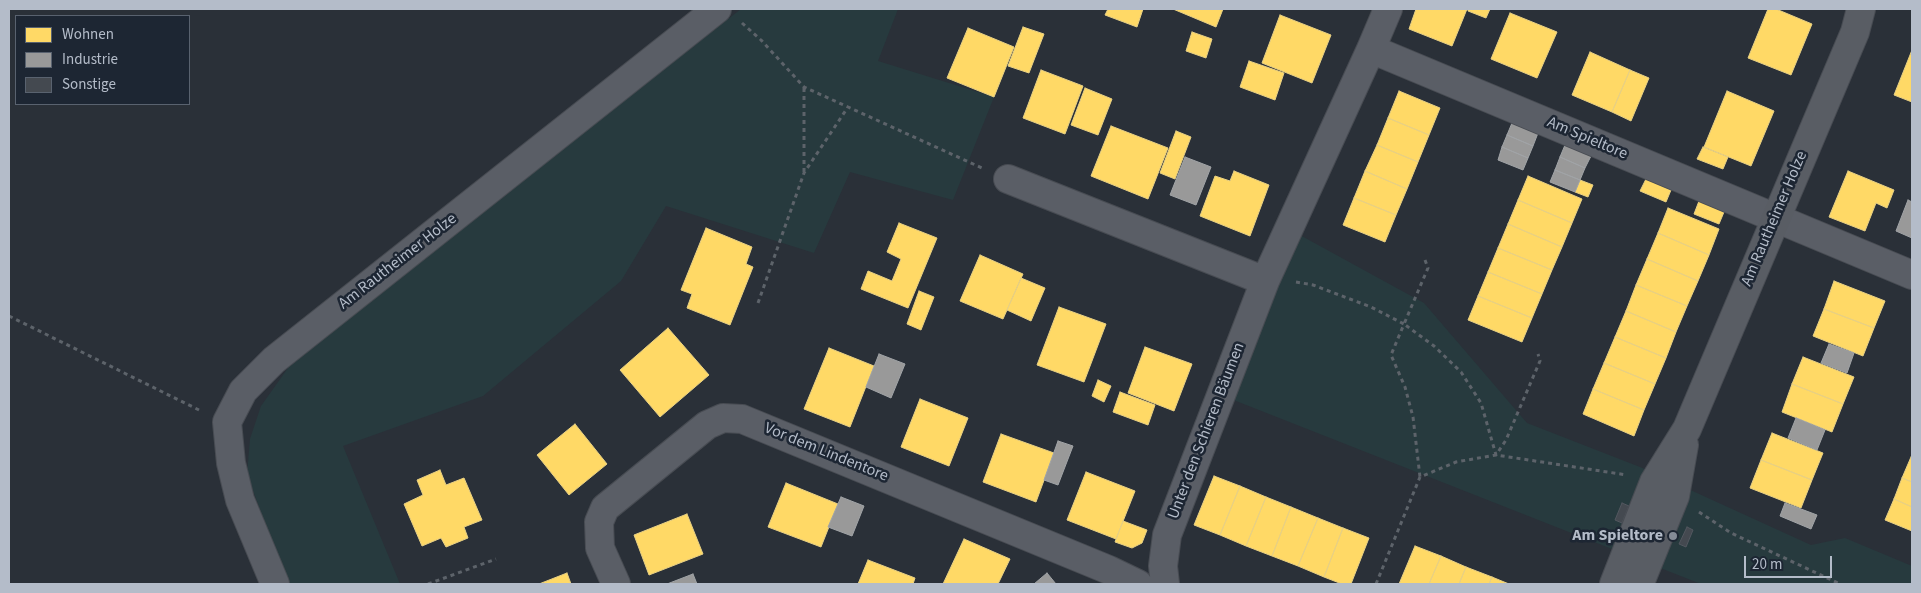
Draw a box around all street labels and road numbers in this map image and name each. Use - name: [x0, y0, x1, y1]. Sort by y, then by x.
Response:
- street label: Am Spieltore: [1544, 113, 1630, 165]
- street label: Am Rautheimer Holze: [1738, 149, 1812, 289]
- street label: Am Rautheimer Holze: [335, 210, 461, 314]
- street label: Unter den Schieren Bäumen: [1164, 340, 1250, 522]
- street label: Vor dem Lindentore: [761, 419, 891, 487]

